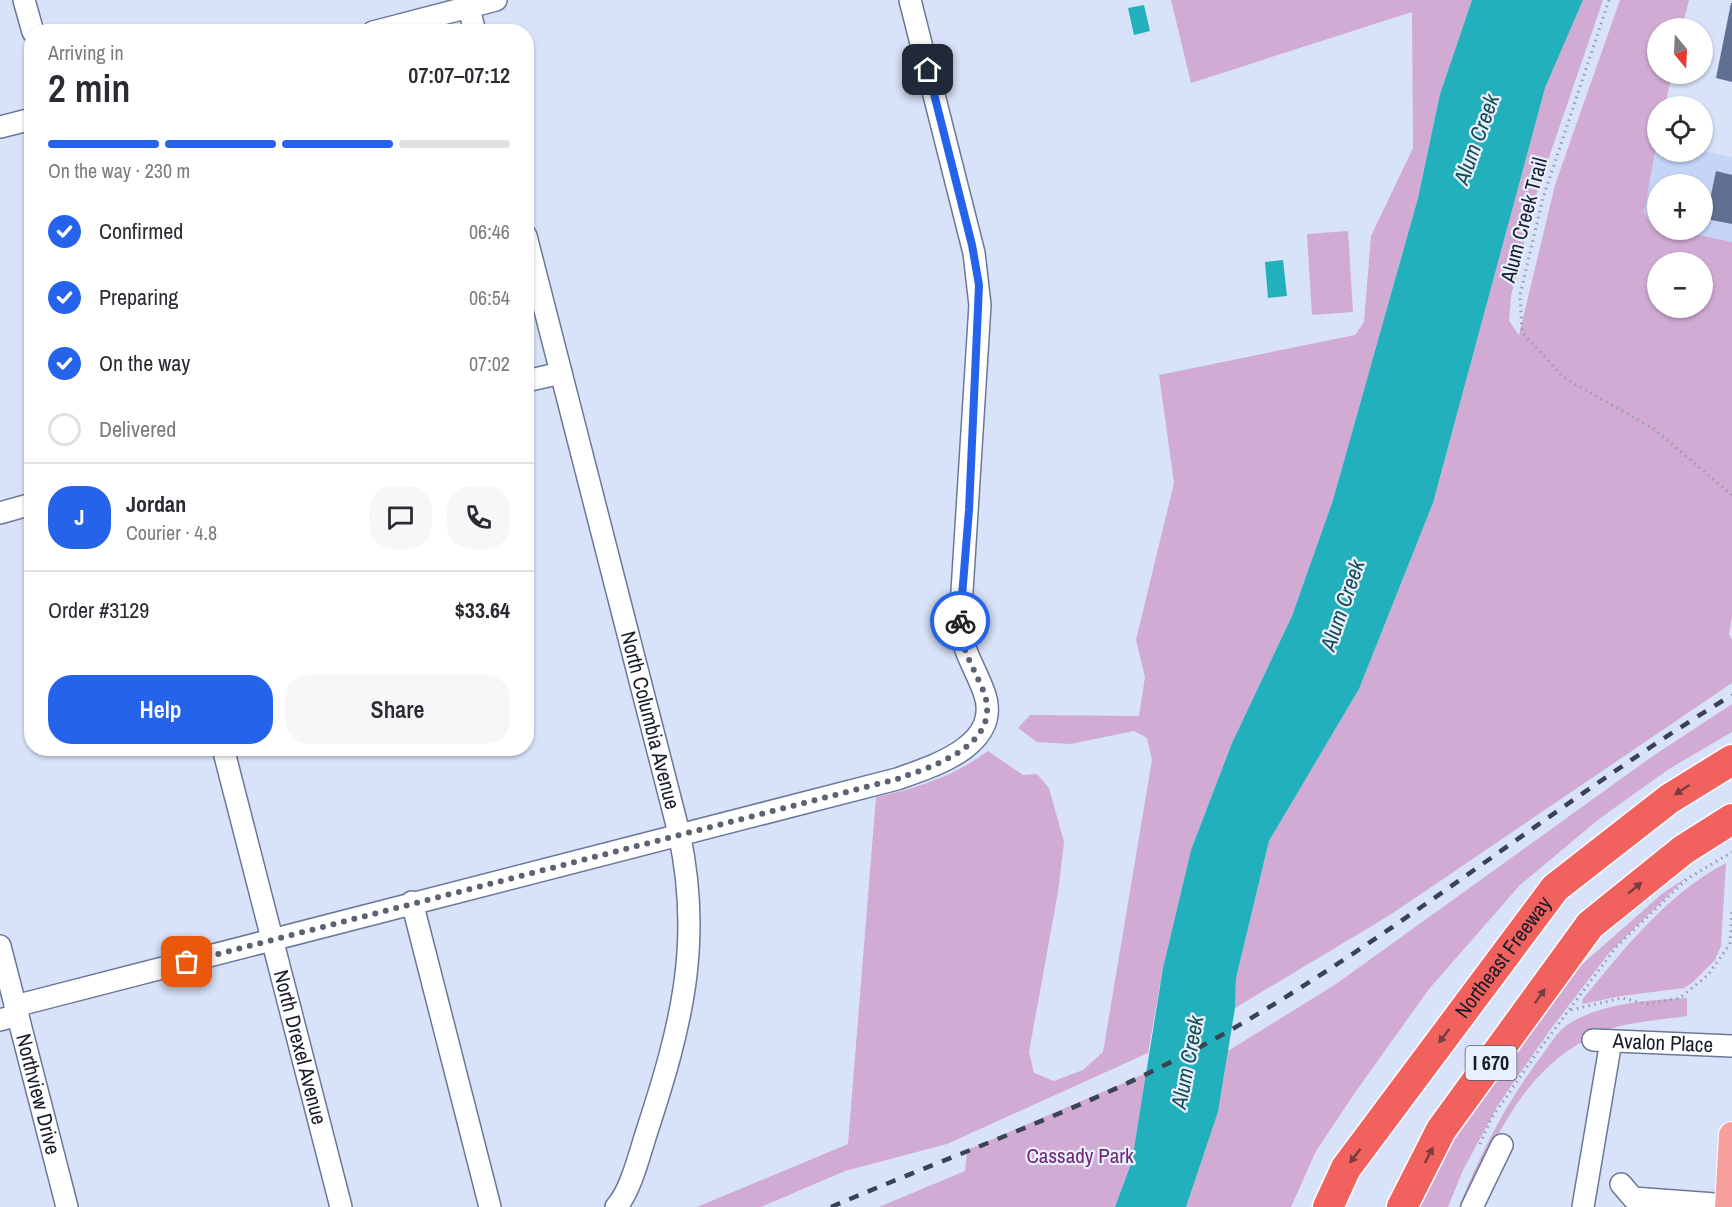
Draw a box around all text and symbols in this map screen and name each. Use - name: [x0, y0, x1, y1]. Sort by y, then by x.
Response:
- north arrow: [1647, 18, 1713, 84]
- map controls: [1647, 18, 1713, 318]
- text: Arriving in: [48, 39, 124, 66]
- pin: [902, 44, 953, 95]
- icon: home: [911, 53, 944, 86]
- text: 07:07–07:12: [408, 60, 510, 90]
- text: 2 min: [48, 62, 130, 114]
- water label: Alum Creek: [1445, 89, 1507, 189]
- button: locate: [1647, 96, 1713, 162]
- street label: Alum Creek Trail: [1493, 154, 1554, 287]
- text: On the way · 230 m: [48, 157, 190, 184]
- button: +: [1647, 174, 1713, 240]
- icon: check: [48, 215, 81, 248]
- text: Confirmed: [99, 216, 183, 246]
- text: 06:46: [469, 218, 510, 245]
- button: −: [1647, 252, 1713, 318]
- icon: check: [48, 281, 81, 314]
- text: Preparing: [99, 282, 178, 312]
- text: 06:54: [469, 284, 510, 311]
- icon: check: [48, 347, 81, 380]
- text: On the way: [99, 348, 190, 378]
- text: 07:02: [469, 350, 510, 377]
- text: Delivered: [99, 414, 176, 444]
- button: chat: [369, 486, 432, 549]
- button: phone: [447, 486, 510, 549]
- text: Jordan: [126, 489, 186, 519]
- text: J: [74, 502, 85, 532]
- text: Courier · 4.8: [126, 519, 217, 546]
- water label: Alum Creek: [1312, 555, 1372, 655]
- courier: [930, 591, 990, 651]
- text: Order #3129: [48, 595, 149, 625]
- text: $33.64: [455, 595, 510, 625]
- icon: bike: [944, 605, 977, 638]
- street label: North Columbia Avenue: [614, 628, 687, 812]
- button: Help: [48, 675, 273, 744]
- button: Share: [285, 675, 510, 744]
- one-way arrow: [1674, 785, 1690, 796]
- one-way arrow: [1627, 882, 1642, 895]
- street label: Northeast Freeway: [1448, 890, 1558, 1024]
- pin: [161, 936, 212, 987]
- icon: bag: [170, 945, 203, 978]
- street label: North Drexel Avenue: [267, 967, 334, 1128]
- one-way arrow: [1534, 988, 1546, 1004]
- water label: Alum Creek: [1163, 1012, 1211, 1112]
- street label: Avalon Place: [1611, 1026, 1714, 1059]
- one-way arrow: [1439, 1028, 1451, 1043]
- street label: Northview Drive: [9, 1031, 68, 1158]
- road number: I 670: [1466, 1046, 1516, 1080]
- park label: Cassady Park: [1026, 1141, 1134, 1170]
- one-way arrow: [1423, 1146, 1433, 1164]
- one-way arrow: [1349, 1149, 1361, 1164]

